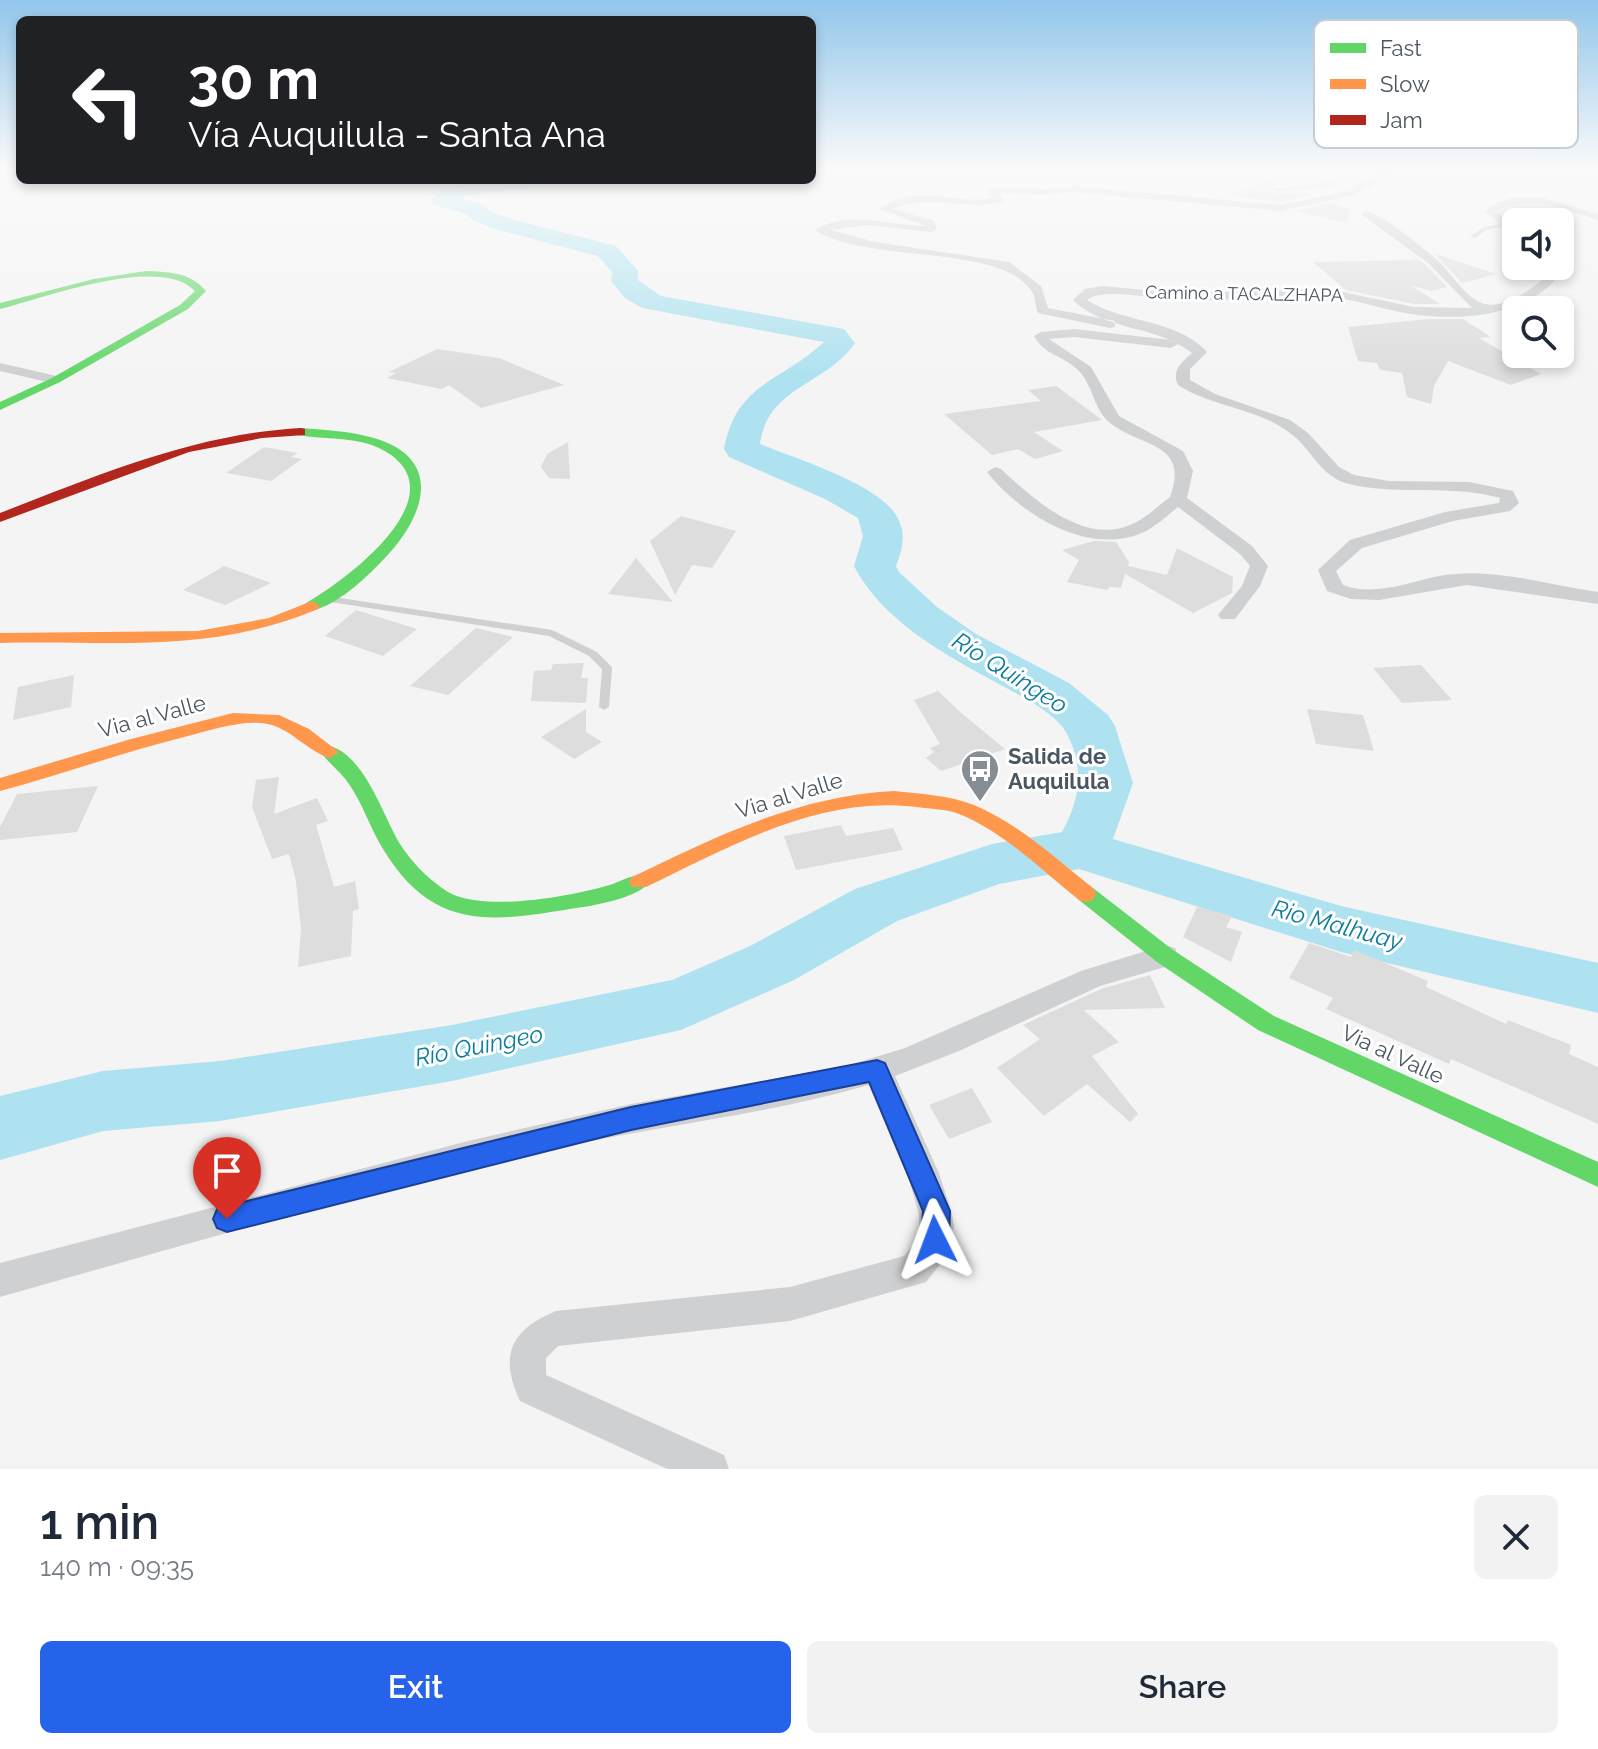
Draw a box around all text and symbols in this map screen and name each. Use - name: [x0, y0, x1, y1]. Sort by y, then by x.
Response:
- legend: [1314, 20, 1578, 148]
- text: Fast: [1380, 35, 1422, 61]
- text: 30 m: [188, 46, 319, 112]
- icon: left: [56, 48, 160, 152]
- text: Slow: [1380, 71, 1430, 97]
- text: Jam: [1380, 107, 1423, 133]
- text: Vía Auquilula - Santa Ana: [188, 113, 606, 155]
- map controls: [1502, 208, 1574, 368]
- button: sound: [1502, 208, 1574, 280]
- street label: Camino a TACALZHAPA: [1145, 281, 1343, 306]
- button: search: [1502, 296, 1574, 368]
- water label: Río Quingeo: [947, 626, 1073, 719]
- street label: Via al Valle: [95, 689, 209, 743]
- place label: Salida de Auquilula: [1008, 743, 1110, 794]
- bus stop icon: Salida de Auquilula: [959, 748, 1001, 803]
- street label: Via al Valle: [733, 766, 846, 824]
- water label: Rio Malhuay: [1269, 893, 1407, 956]
- water label: Río Quingeo: [412, 1019, 546, 1072]
- street label: Via al Valle: [1338, 1019, 1448, 1089]
- pin: [193, 1137, 261, 1219]
- icon: arrive: [205, 1149, 249, 1193]
- position arrow: [893, 1198, 977, 1282]
- text: 1 min: [40, 1494, 159, 1550]
- button: close: [1474, 1495, 1558, 1579]
- text: 140 m · 09:35: [40, 1552, 194, 1582]
- button: Exit: [40, 1641, 791, 1733]
- button: Share: [807, 1641, 1558, 1733]

